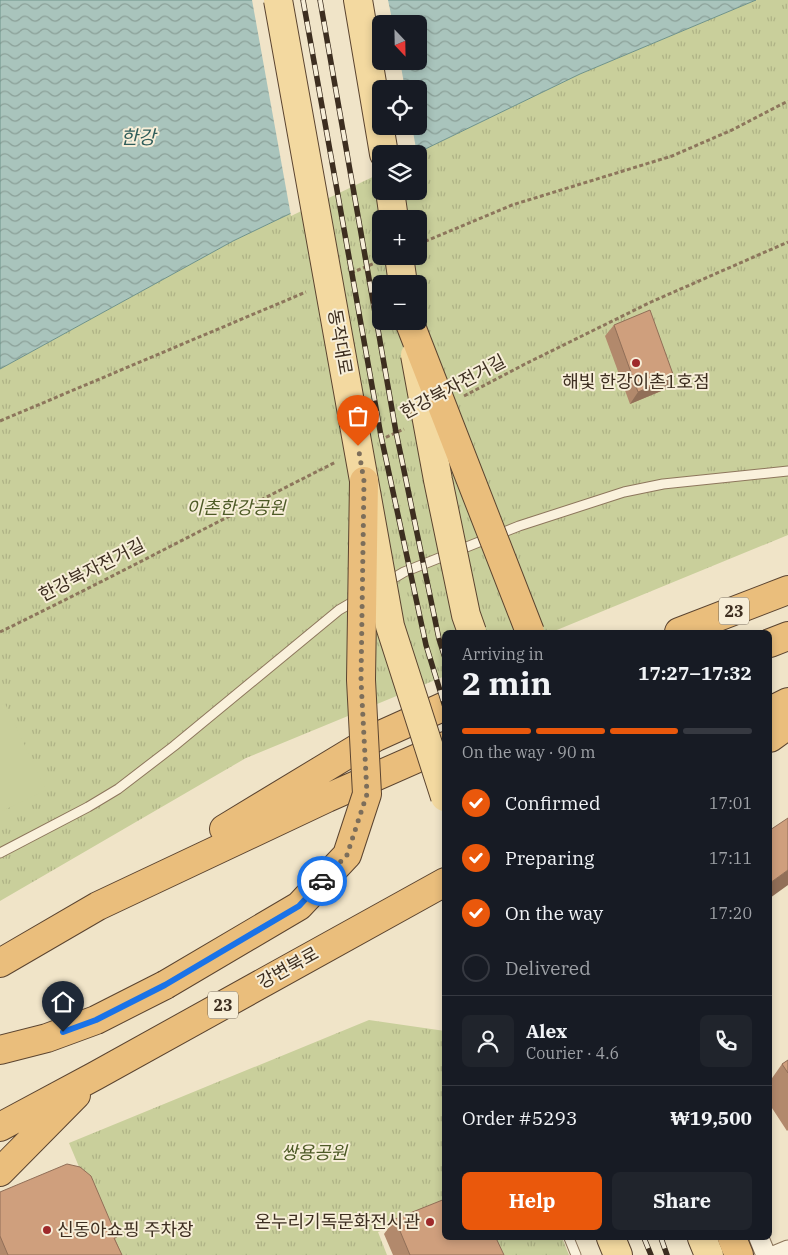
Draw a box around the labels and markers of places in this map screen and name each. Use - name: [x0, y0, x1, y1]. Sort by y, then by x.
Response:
- marker: 해빛 한강이촌1호점: [630, 357, 642, 369]
- place label: 해빛 한강이촌1호점: [562, 370, 710, 393]
- pin: [337, 395, 379, 446]
- pin: [42, 981, 84, 1032]
- place label: 온누리기독문화전시관: [254, 1210, 420, 1233]
- marker: 온누리기독문화전시관: [424, 1216, 436, 1228]
- place label: 신동아쇼핑 주차장: [57, 1218, 194, 1241]
- marker: 신동아쇼핑 주차장: [41, 1224, 53, 1236]

